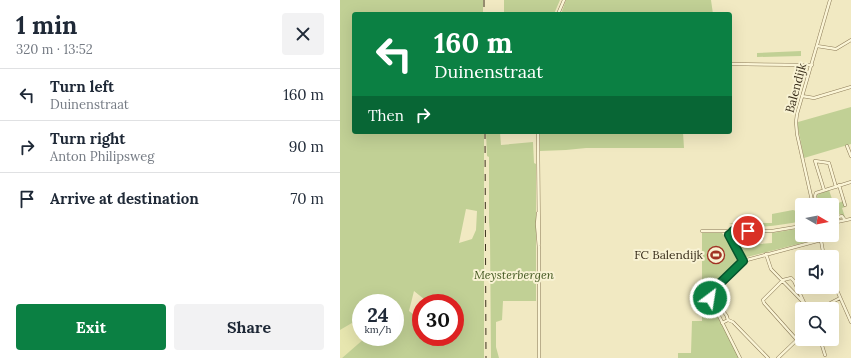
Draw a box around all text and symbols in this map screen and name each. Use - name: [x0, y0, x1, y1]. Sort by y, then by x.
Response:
- text: 1 min: [16, 10, 77, 41]
- button: close: [282, 13, 324, 55]
- text: 160 m: [434, 25, 512, 61]
- icon: left: [368, 28, 420, 80]
- text: 320 m · 13:52: [16, 41, 93, 58]
- text: Duinenstraat: [434, 60, 543, 83]
- street label: Balendijk: [782, 61, 809, 114]
- text: Turn left: [50, 77, 114, 96]
- icon: left: [16, 84, 38, 106]
- text: 160 m: [283, 85, 324, 104]
- text: Duinenstraat: [50, 96, 129, 113]
- icon: right: [412, 104, 434, 126]
- text: Then: [368, 106, 404, 125]
- text: Turn right: [50, 129, 126, 148]
- icon: right: [16, 136, 38, 158]
- text: 90 m: [289, 137, 324, 156]
- text: Anton Philipsweg: [50, 148, 155, 165]
- icon: arrive: [16, 188, 38, 210]
- text: Arrive at destination: [50, 189, 199, 208]
- text: 70 m: [290, 189, 324, 208]
- north arrow: [795, 198, 839, 242]
- map controls: [795, 198, 839, 346]
- pin: [731, 214, 765, 248]
- icon: arrive: [737, 220, 759, 242]
- sports icon: FC Balendijk: [706, 245, 726, 265]
- place label: FC Balendijk: [634, 247, 704, 262]
- button: sound: [795, 250, 839, 294]
- park label: Meysterbergen: [474, 267, 555, 282]
- position arrow: [689, 277, 731, 319]
- speed limit sign: 30: [412, 294, 464, 346]
- text: 24: [367, 302, 389, 327]
- button: search: [795, 302, 839, 346]
- button: Exit: [16, 304, 166, 350]
- button: Share: [174, 304, 324, 350]
- text: km/h: [364, 323, 392, 336]

